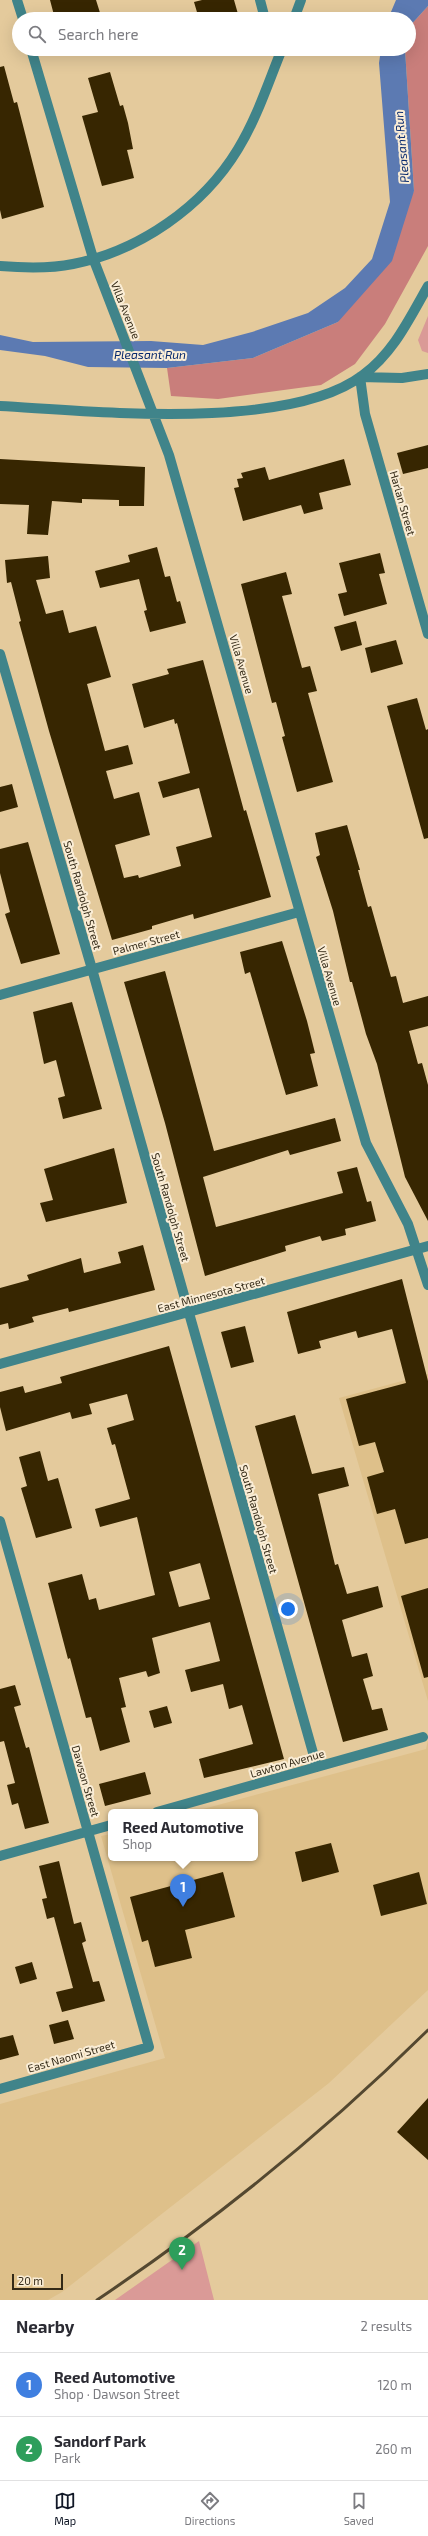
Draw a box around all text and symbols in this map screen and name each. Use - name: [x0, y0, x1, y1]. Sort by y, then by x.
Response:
- search box: [12, 12, 416, 56]
- icon: search: [26, 23, 48, 45]
- text: Search here: [58, 25, 139, 43]
- water label: Pleasant Run: [391, 110, 411, 184]
- street label: Villa Avenue: [109, 279, 143, 341]
- water label: Pleasant Run: [114, 347, 186, 361]
- street label: Harlan Street: [388, 469, 418, 537]
- street label: Villa Avenue: [227, 633, 257, 695]
- street label: South Randolph Street: [61, 839, 105, 951]
- street label: Palmer Street: [111, 927, 181, 957]
- street label: Villa Avenue: [315, 945, 345, 1007]
- street label: South Randolph Street: [149, 1151, 193, 1263]
- street label: East Minnesota Street: [156, 1273, 266, 1315]
- street label: South Randolph Street: [237, 1463, 281, 1575]
- your location: [278, 1599, 298, 1619]
- street label: Dawson Street: [70, 1744, 102, 1818]
- street label: Lawton Avenue: [248, 1746, 326, 1780]
- popup: [108, 1809, 258, 1861]
- text: Reed Automotive: [122, 1818, 244, 1836]
- text: Shop: [122, 1836, 152, 1852]
- pin: 1: [170, 1874, 196, 1907]
- street label: East Naomi Street: [26, 2037, 116, 2075]
- pin: 2: [169, 2237, 195, 2270]
- scale bar: [12, 2272, 63, 2291]
- text: 20 m: [18, 2274, 43, 2287]
- text: Nearby: [16, 2316, 74, 2336]
- text: 2 results: [360, 2318, 412, 2334]
- text: Reed Automotive: [54, 2368, 175, 2386]
- text: 1: [26, 2377, 32, 2393]
- text: 120 m: [377, 2377, 412, 2393]
- text: Shop · Dawson Street: [54, 2386, 180, 2402]
- text: Sandorf Park: [54, 2432, 146, 2450]
- text: 2: [25, 2441, 33, 2457]
- text: 260 m: [375, 2441, 412, 2457]
- text: Park: [54, 2450, 81, 2466]
- tab: Map: [54, 2490, 76, 2527]
- tab: Directions: [185, 2490, 235, 2527]
- tab: Saved: [344, 2490, 374, 2527]

